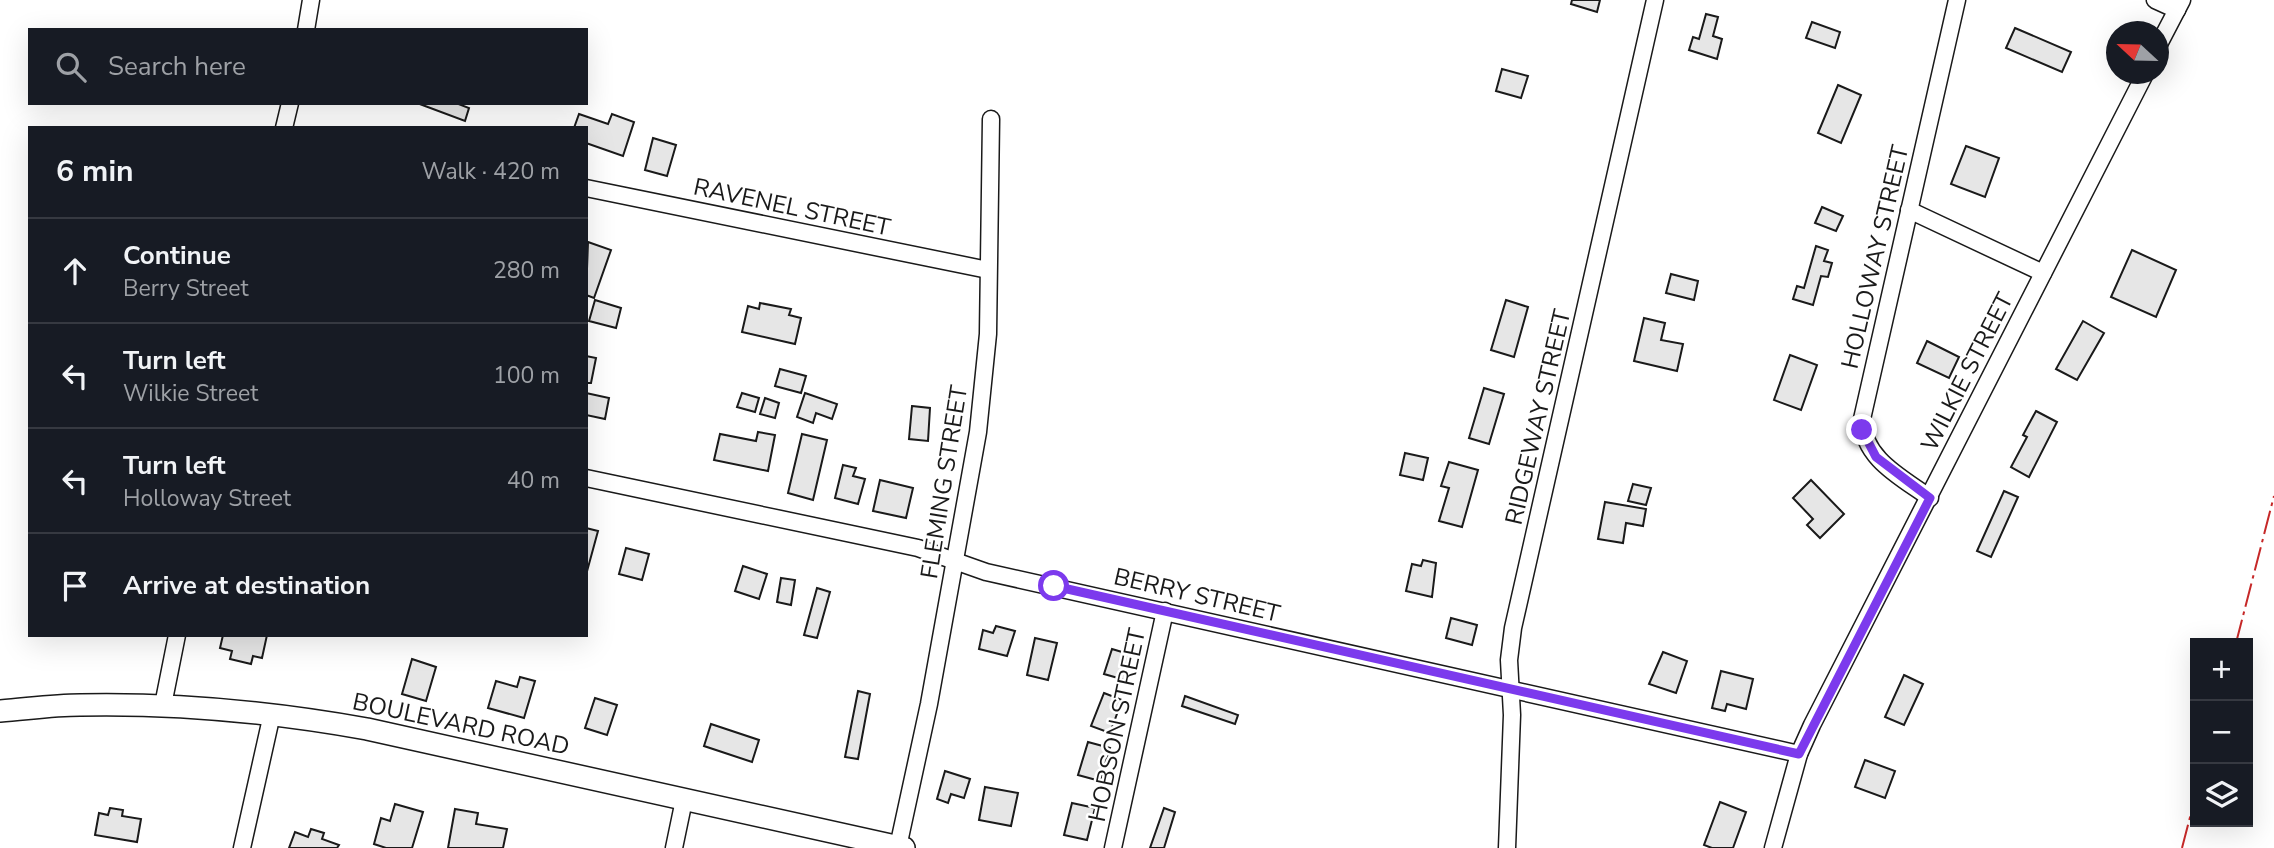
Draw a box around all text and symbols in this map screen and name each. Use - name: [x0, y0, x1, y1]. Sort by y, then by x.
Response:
- north arrow: [2106, 21, 2169, 84]
- search box: [28, 28, 588, 105]
- icon: search: [52, 48, 90, 86]
- text: Search here: [108, 49, 246, 84]
- street label: HOLLOWAY STREET: [1834, 142, 1916, 372]
- text: 6 min: [56, 151, 134, 192]
- text: Walk · 420 m: [421, 156, 560, 187]
- street label: RAVENEL STREET: [691, 171, 894, 244]
- text: Continue: [123, 238, 231, 273]
- icon: ahead: [56, 252, 94, 290]
- text: 280 m: [493, 255, 560, 286]
- text: Berry Street: [123, 273, 248, 304]
- street label: WILKIE STREET: [1913, 287, 2021, 457]
- street label: RIDGEWAY STREET: [1498, 306, 1578, 528]
- text: Turn left: [123, 343, 226, 378]
- icon: left: [56, 357, 94, 395]
- text: 100 m: [493, 360, 560, 391]
- text: Wilkie Street: [123, 378, 258, 409]
- street label: FLEMING STREET: [913, 383, 975, 581]
- route end: [1846, 414, 1877, 445]
- text: Turn left: [123, 448, 226, 483]
- icon: left: [56, 462, 94, 500]
- text: 40 m: [507, 465, 560, 496]
- text: Holloway Street: [123, 483, 291, 514]
- street label: BERRY STREET: [1111, 560, 1284, 630]
- icon: arrive: [56, 567, 94, 605]
- text: Arrive at destination: [123, 568, 370, 603]
- route start: [1038, 570, 1069, 601]
- street label: HOBSON STREET: [1081, 625, 1153, 825]
- map controls: [2190, 638, 2253, 827]
- button: +: [2190, 638, 2253, 701]
- street label: BOULEVARD ROAD: [350, 685, 572, 763]
- button: −: [2190, 701, 2253, 764]
- button: layers: [2190, 764, 2253, 827]

